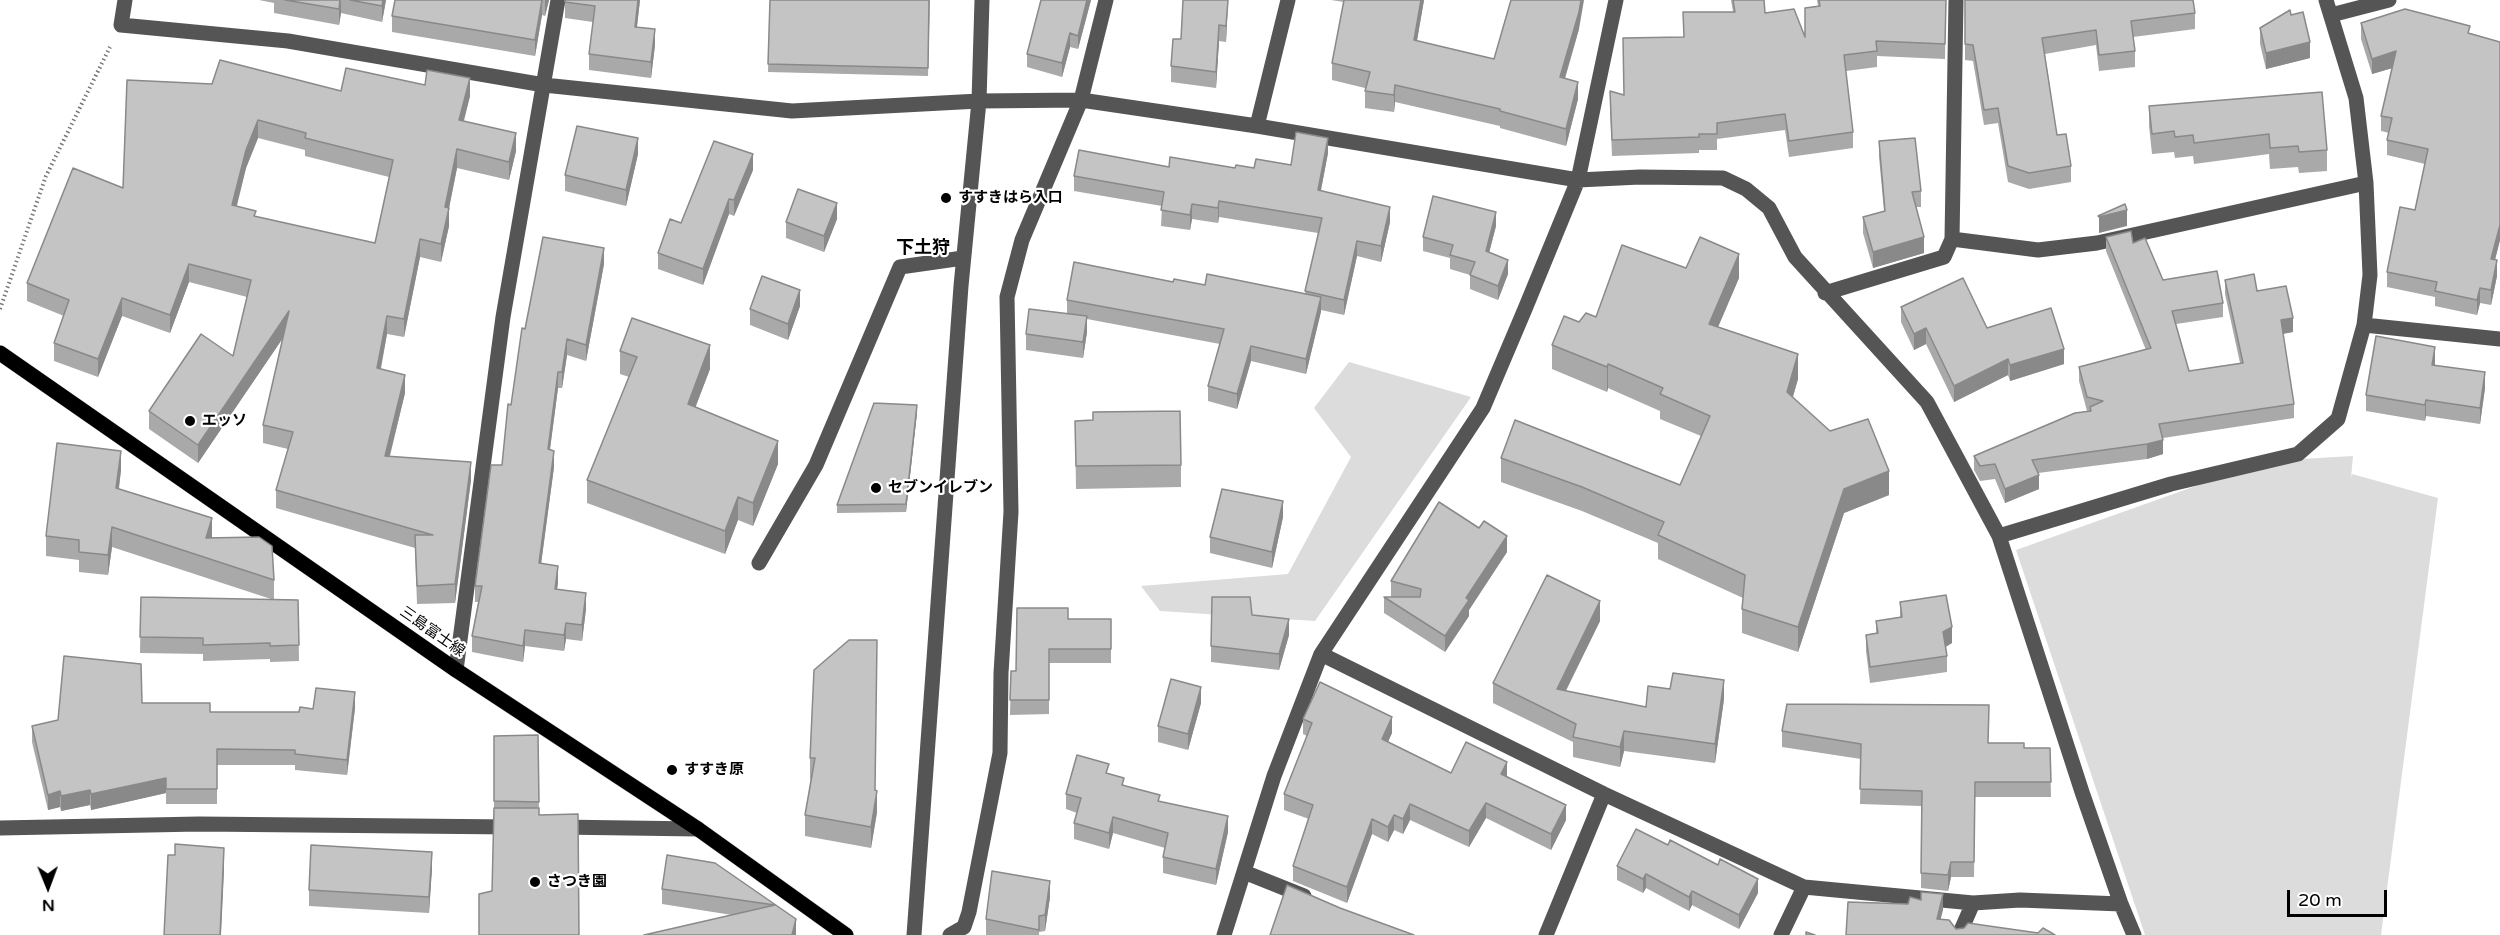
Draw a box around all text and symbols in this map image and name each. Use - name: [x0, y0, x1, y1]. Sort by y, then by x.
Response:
- place label: すすきはら入口: [958, 189, 1063, 207]
- marker: すすきはら入口: [939, 191, 953, 205]
- district label: 下土狩: [896, 237, 950, 259]
- place label: エッソ: [202, 412, 247, 430]
- marker: エッソ: [183, 414, 197, 428]
- place label: セブンイレブン: [888, 479, 993, 497]
- marker: セブンイレブン: [869, 481, 883, 495]
- street label: 三島富士線: [396, 603, 468, 661]
- place label: すすき原: [684, 761, 744, 779]
- marker: すすき原: [665, 763, 679, 777]
- north arrow: [18, 857, 78, 917]
- place label: さつき園: [547, 873, 607, 891]
- marker: さつき園: [528, 875, 542, 889]
- scale bar: [2290, 878, 2390, 916]
- text: 20 m: [2298, 889, 2342, 911]
- text: N: [42, 895, 55, 915]

